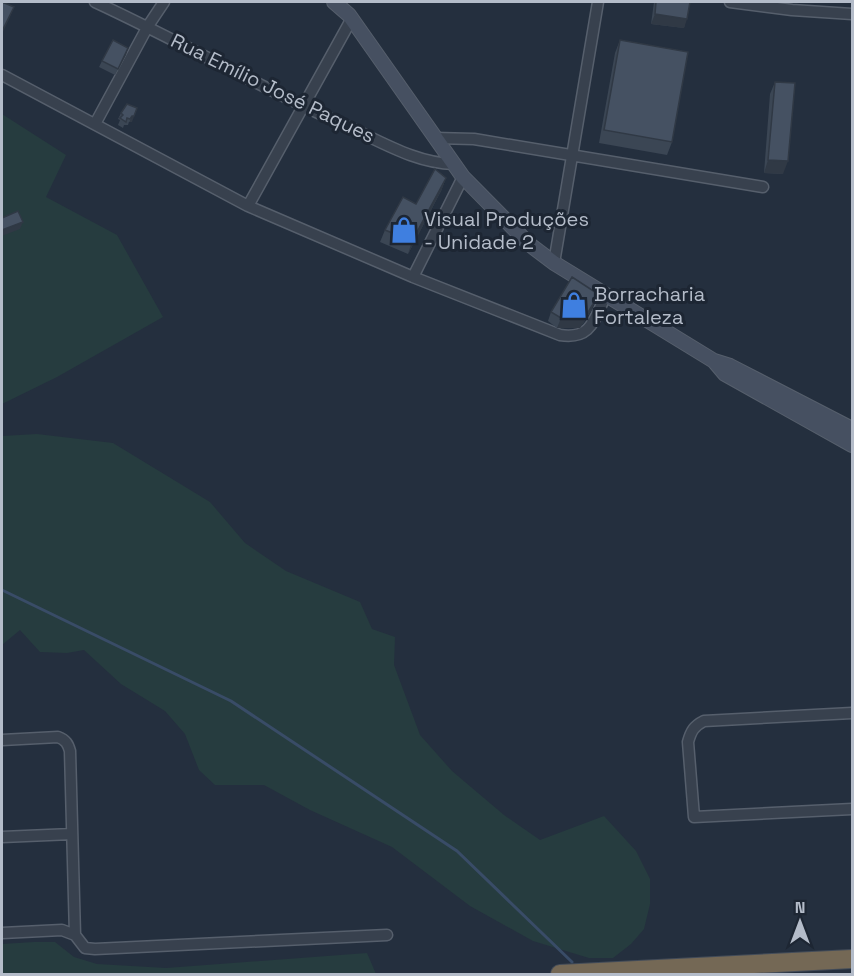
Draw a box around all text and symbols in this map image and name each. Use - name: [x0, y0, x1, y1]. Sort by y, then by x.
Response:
- street label: Rua Emílio José Paques: [167, 27, 379, 149]
- place label: Visual Produções - Unidade 2: [424, 206, 589, 255]
- shop icon: Visual Produções - Unidade 2: [389, 215, 419, 245]
- place label: Borracharia Fortaleza: [594, 281, 705, 330]
- shop icon: Borracharia Fortaleza: [559, 290, 589, 320]
- north arrow: [770, 892, 830, 952]
- text: N: [795, 897, 805, 918]

